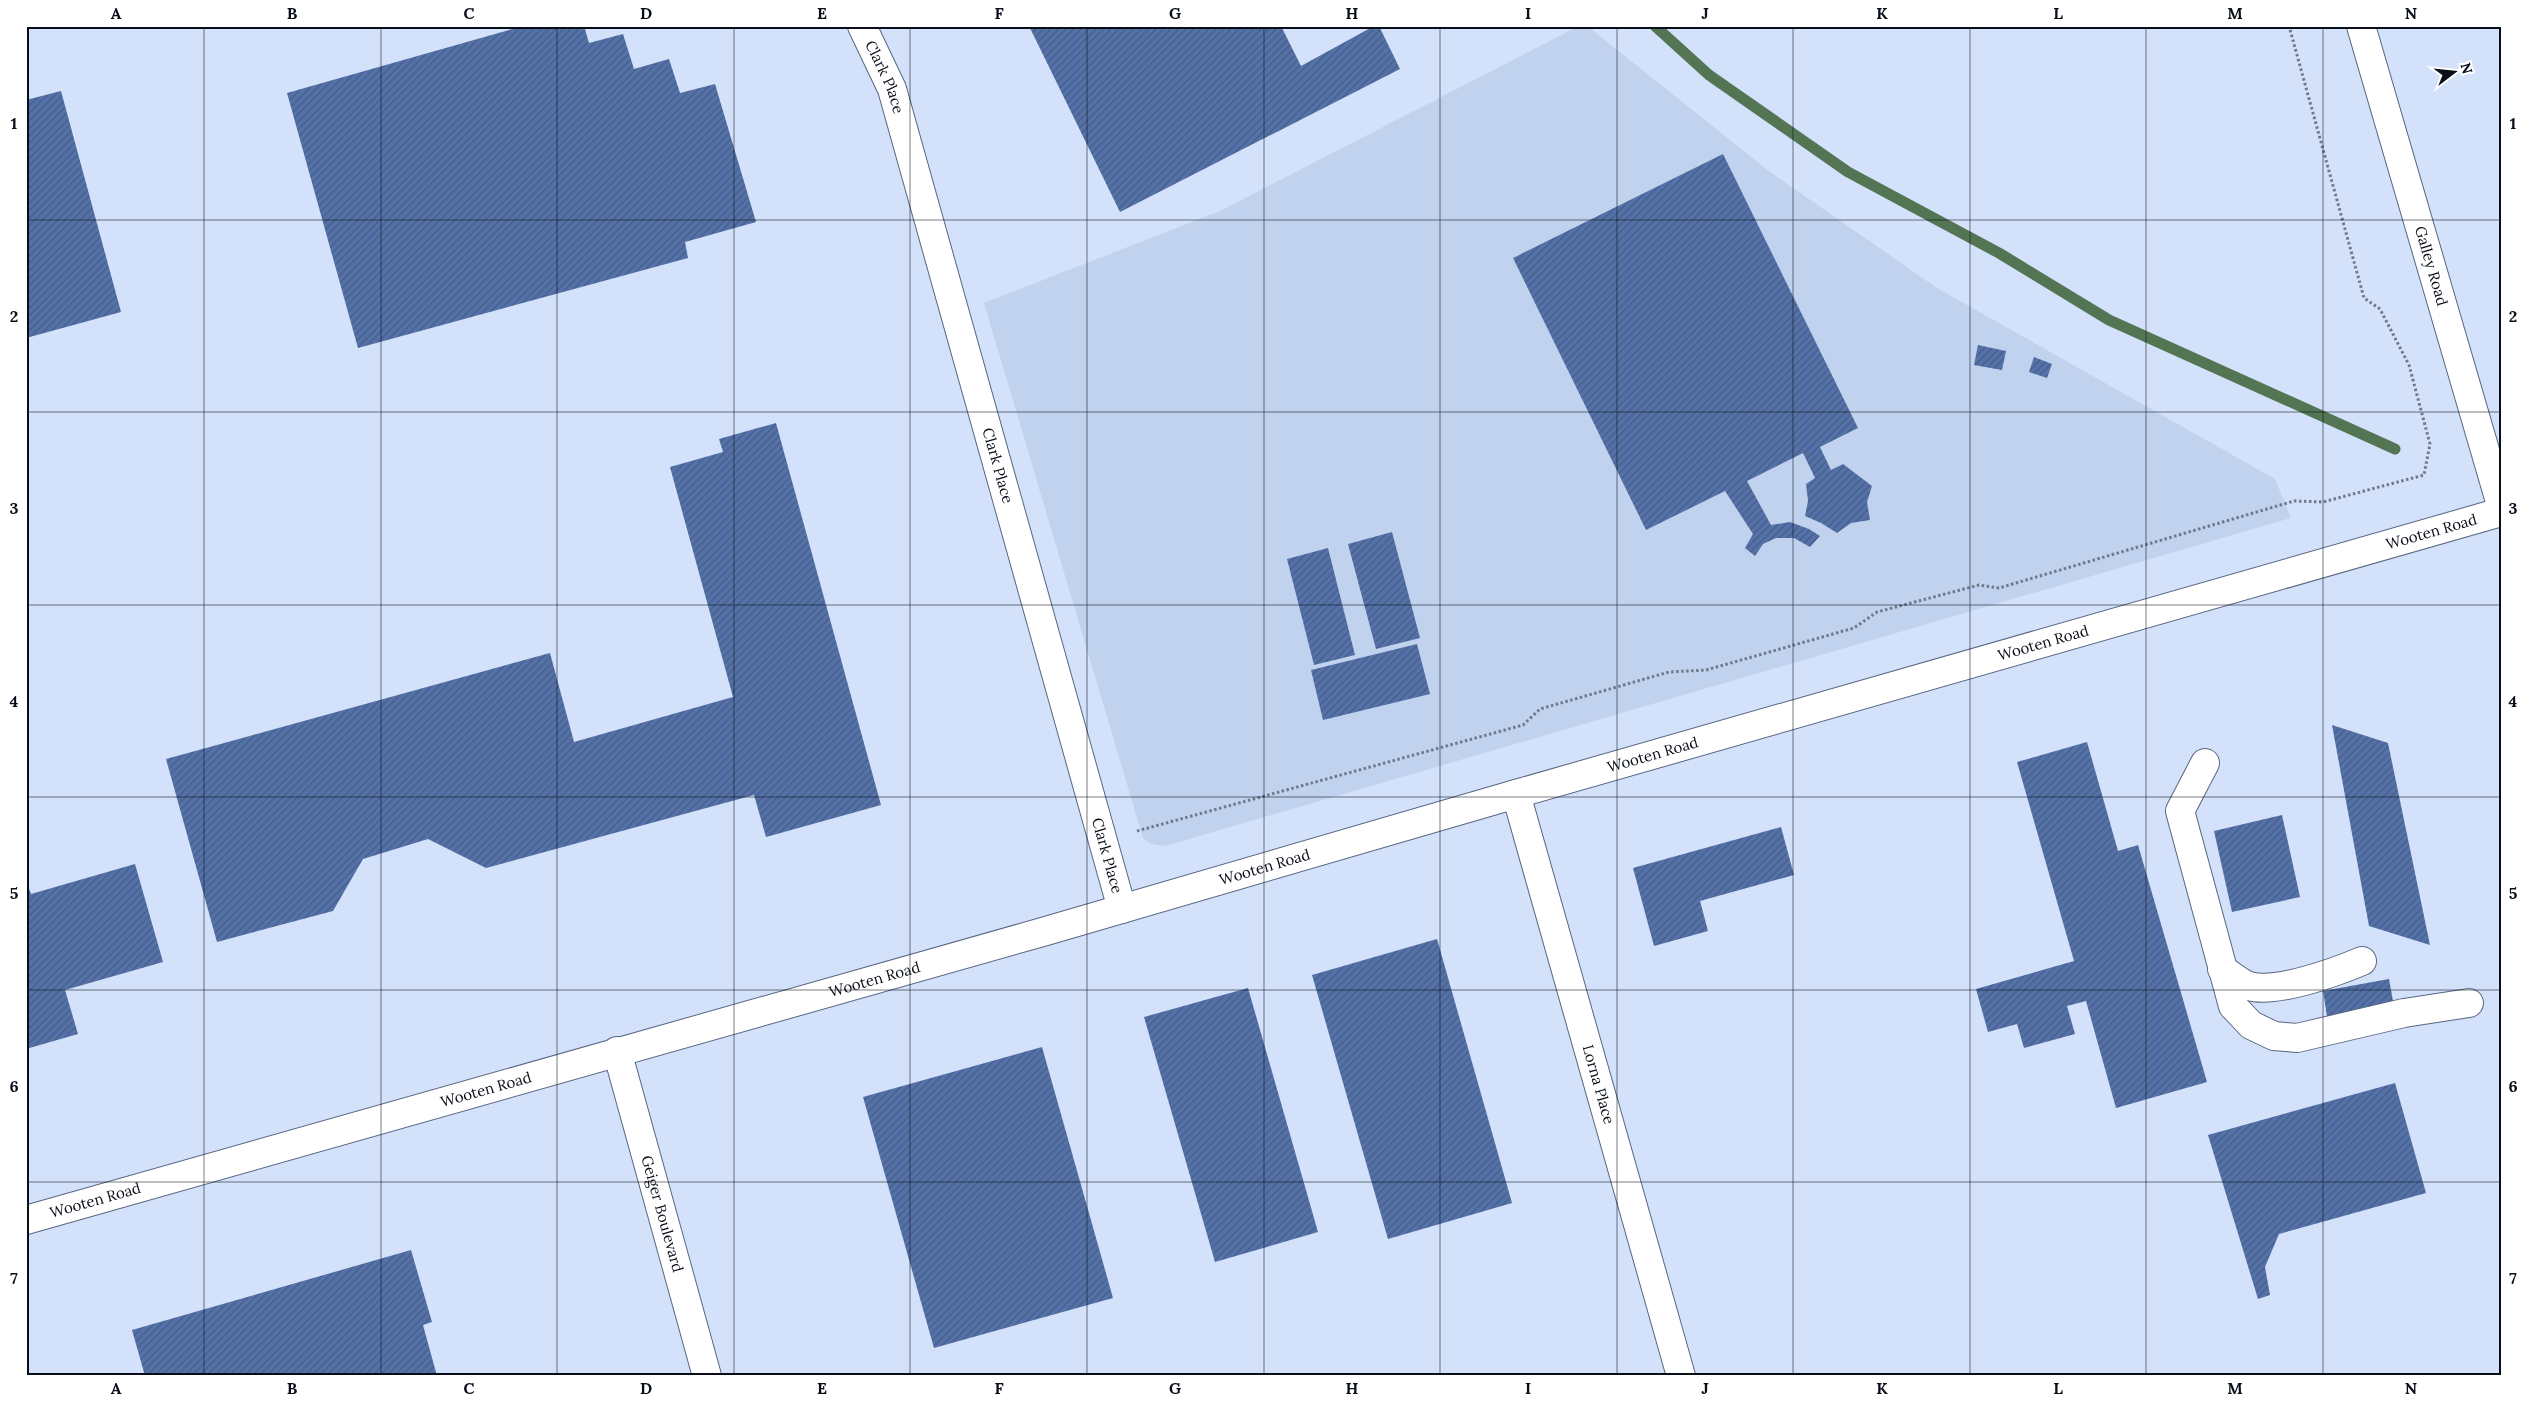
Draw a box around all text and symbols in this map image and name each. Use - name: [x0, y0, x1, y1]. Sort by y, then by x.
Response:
- text: A: [111, 3, 122, 23]
- text: B: [287, 3, 298, 23]
- text: C: [463, 3, 475, 23]
- text: D: [640, 3, 652, 23]
- text: E: [817, 3, 827, 23]
- text: F: [994, 3, 1004, 23]
- text: G: [1169, 3, 1181, 23]
- text: H: [1346, 3, 1359, 23]
- text: I: [1525, 3, 1531, 23]
- text: J: [1701, 3, 1709, 23]
- text: K: [1876, 3, 1888, 23]
- text: L: [2053, 3, 2063, 23]
- text: M: [2227, 3, 2243, 23]
- text: N: [2405, 3, 2417, 23]
- street label: Clark Place: [861, 37, 908, 116]
- north arrow: [2430, 48, 2480, 98]
- text: N: [2456, 61, 2477, 76]
- text: 1: [11, 113, 17, 133]
- text: 1: [2510, 113, 2516, 133]
- street label: Galley Road: [2411, 224, 2452, 308]
- text: 2: [10, 306, 18, 326]
- text: 2: [2509, 306, 2517, 326]
- street label: Clark Place: [978, 426, 1018, 506]
- text: 3: [10, 498, 19, 518]
- text: 3: [2509, 498, 2518, 518]
- street label: Wooten Road: [2384, 509, 2479, 553]
- street label: Wooten Road: [1995, 621, 2091, 665]
- text: 4: [10, 691, 19, 711]
- text: 4: [2509, 691, 2518, 711]
- street label: Wooten Road: [1605, 732, 1700, 776]
- street label: Clark Place: [1088, 816, 1127, 895]
- street label: Wooten Road: [1217, 845, 1312, 889]
- text: 5: [10, 883, 19, 903]
- text: 5: [2509, 883, 2518, 903]
- street label: Wooten Road: [827, 957, 922, 1001]
- street label: Lorna Place: [1579, 1043, 1619, 1126]
- street label: Wooten Road: [438, 1067, 533, 1111]
- text: 6: [9, 1076, 19, 1096]
- text: 6: [2508, 1076, 2518, 1096]
- street label: Geiger Boulevard: [637, 1153, 688, 1274]
- street label: Wooten Road: [47, 1178, 143, 1222]
- text: 7: [10, 1268, 18, 1288]
- text: 7: [2509, 1268, 2517, 1288]
- text: A: [111, 1378, 122, 1398]
- text: B: [287, 1378, 298, 1398]
- text: C: [463, 1378, 475, 1398]
- text: D: [640, 1378, 652, 1398]
- text: E: [817, 1378, 827, 1398]
- text: F: [994, 1378, 1004, 1398]
- text: G: [1169, 1378, 1181, 1398]
- text: H: [1346, 1378, 1359, 1398]
- text: I: [1525, 1378, 1531, 1398]
- text: J: [1701, 1378, 1709, 1398]
- text: K: [1876, 1378, 1888, 1398]
- text: L: [2053, 1378, 2063, 1398]
- text: M: [2227, 1378, 2243, 1398]
- text: N: [2405, 1378, 2417, 1398]

